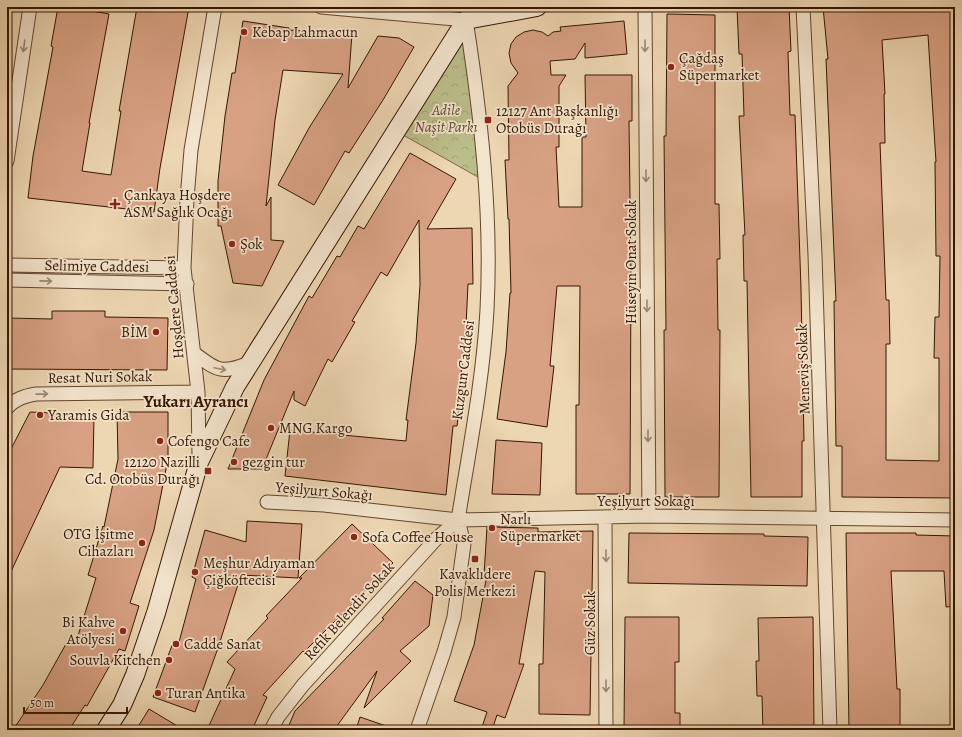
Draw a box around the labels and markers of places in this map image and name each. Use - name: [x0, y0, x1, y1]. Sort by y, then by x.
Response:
- place label: Kebap Lahmacun: [252, 22, 358, 42]
- marker: Kebap Lahmacun: [239, 27, 249, 37]
- place label: Çağdaş Süpermarket: [679, 48, 760, 85]
- marker: Çağdaş Süpermarket: [666, 62, 676, 72]
- place label: 12127 Ant Başkanlığı Otobüs Durağı: [496, 101, 618, 138]
- marker: 12127 Ant Başkanlığı Otobüs Durağı: [483, 115, 493, 125]
- place label: Çankaya Hoşdere ASM Sağlık Ocağı: [123, 185, 232, 222]
- marker: Çankaya Hoşdere ASM Sağlık Ocağı: [109, 198, 121, 210]
- place label: Şok: [240, 234, 263, 254]
- marker: Şok: [227, 239, 237, 249]
- place label: BİM: [121, 322, 148, 342]
- marker: BİM: [151, 327, 161, 337]
- place label: Yaramis Gida: [47, 405, 129, 425]
- marker: Yaramis Gida: [35, 410, 45, 420]
- place label: MNG Kargo: [279, 418, 352, 438]
- marker: MNG Kargo: [266, 423, 276, 433]
- place label: Cofengo Cafe: [168, 431, 250, 451]
- marker: Cofengo Cafe: [155, 436, 165, 446]
- place label: 12120 Nazilli Cd. Otobüs Durağı: [85, 452, 200, 489]
- place label: gezgin tur: [242, 452, 305, 472]
- marker: gezgin tur: [229, 457, 239, 467]
- marker: 12120 Nazilli Cd. Otobüs Durağı: [203, 466, 213, 476]
- place label: Narlı Süpermarket: [500, 509, 581, 546]
- marker: Narlı Süpermarket: [487, 523, 497, 533]
- place label: OTG İşitme Cihazları: [63, 524, 134, 561]
- place label: Sofa Coffee House: [362, 527, 474, 547]
- marker: Sofa Coffee House: [349, 532, 359, 542]
- marker: OTG İşitme Cihazları: [137, 538, 147, 548]
- place label: Meşhur Adıyaman Çiğköftecisi: [203, 553, 315, 590]
- marker: Kavaklıdere Polis Merkezi: [470, 554, 480, 564]
- place label: Kavaklıdere Polis Merkezi: [434, 564, 516, 601]
- marker: Meşhur Adıyaman Çiğköftecisi: [190, 567, 200, 577]
- place label: Bi Kahve Atölyesi: [62, 612, 115, 649]
- marker: Bi Kahve Atölyesi: [118, 626, 128, 636]
- place label: Cadde Sanat: [184, 634, 261, 654]
- marker: Cadde Sanat: [171, 639, 181, 649]
- place label: Souvla Kitchen: [70, 650, 161, 670]
- marker: Souvla Kitchen: [164, 655, 174, 665]
- place label: Turan Antika: [166, 683, 246, 703]
- marker: Turan Antika: [153, 688, 163, 698]

